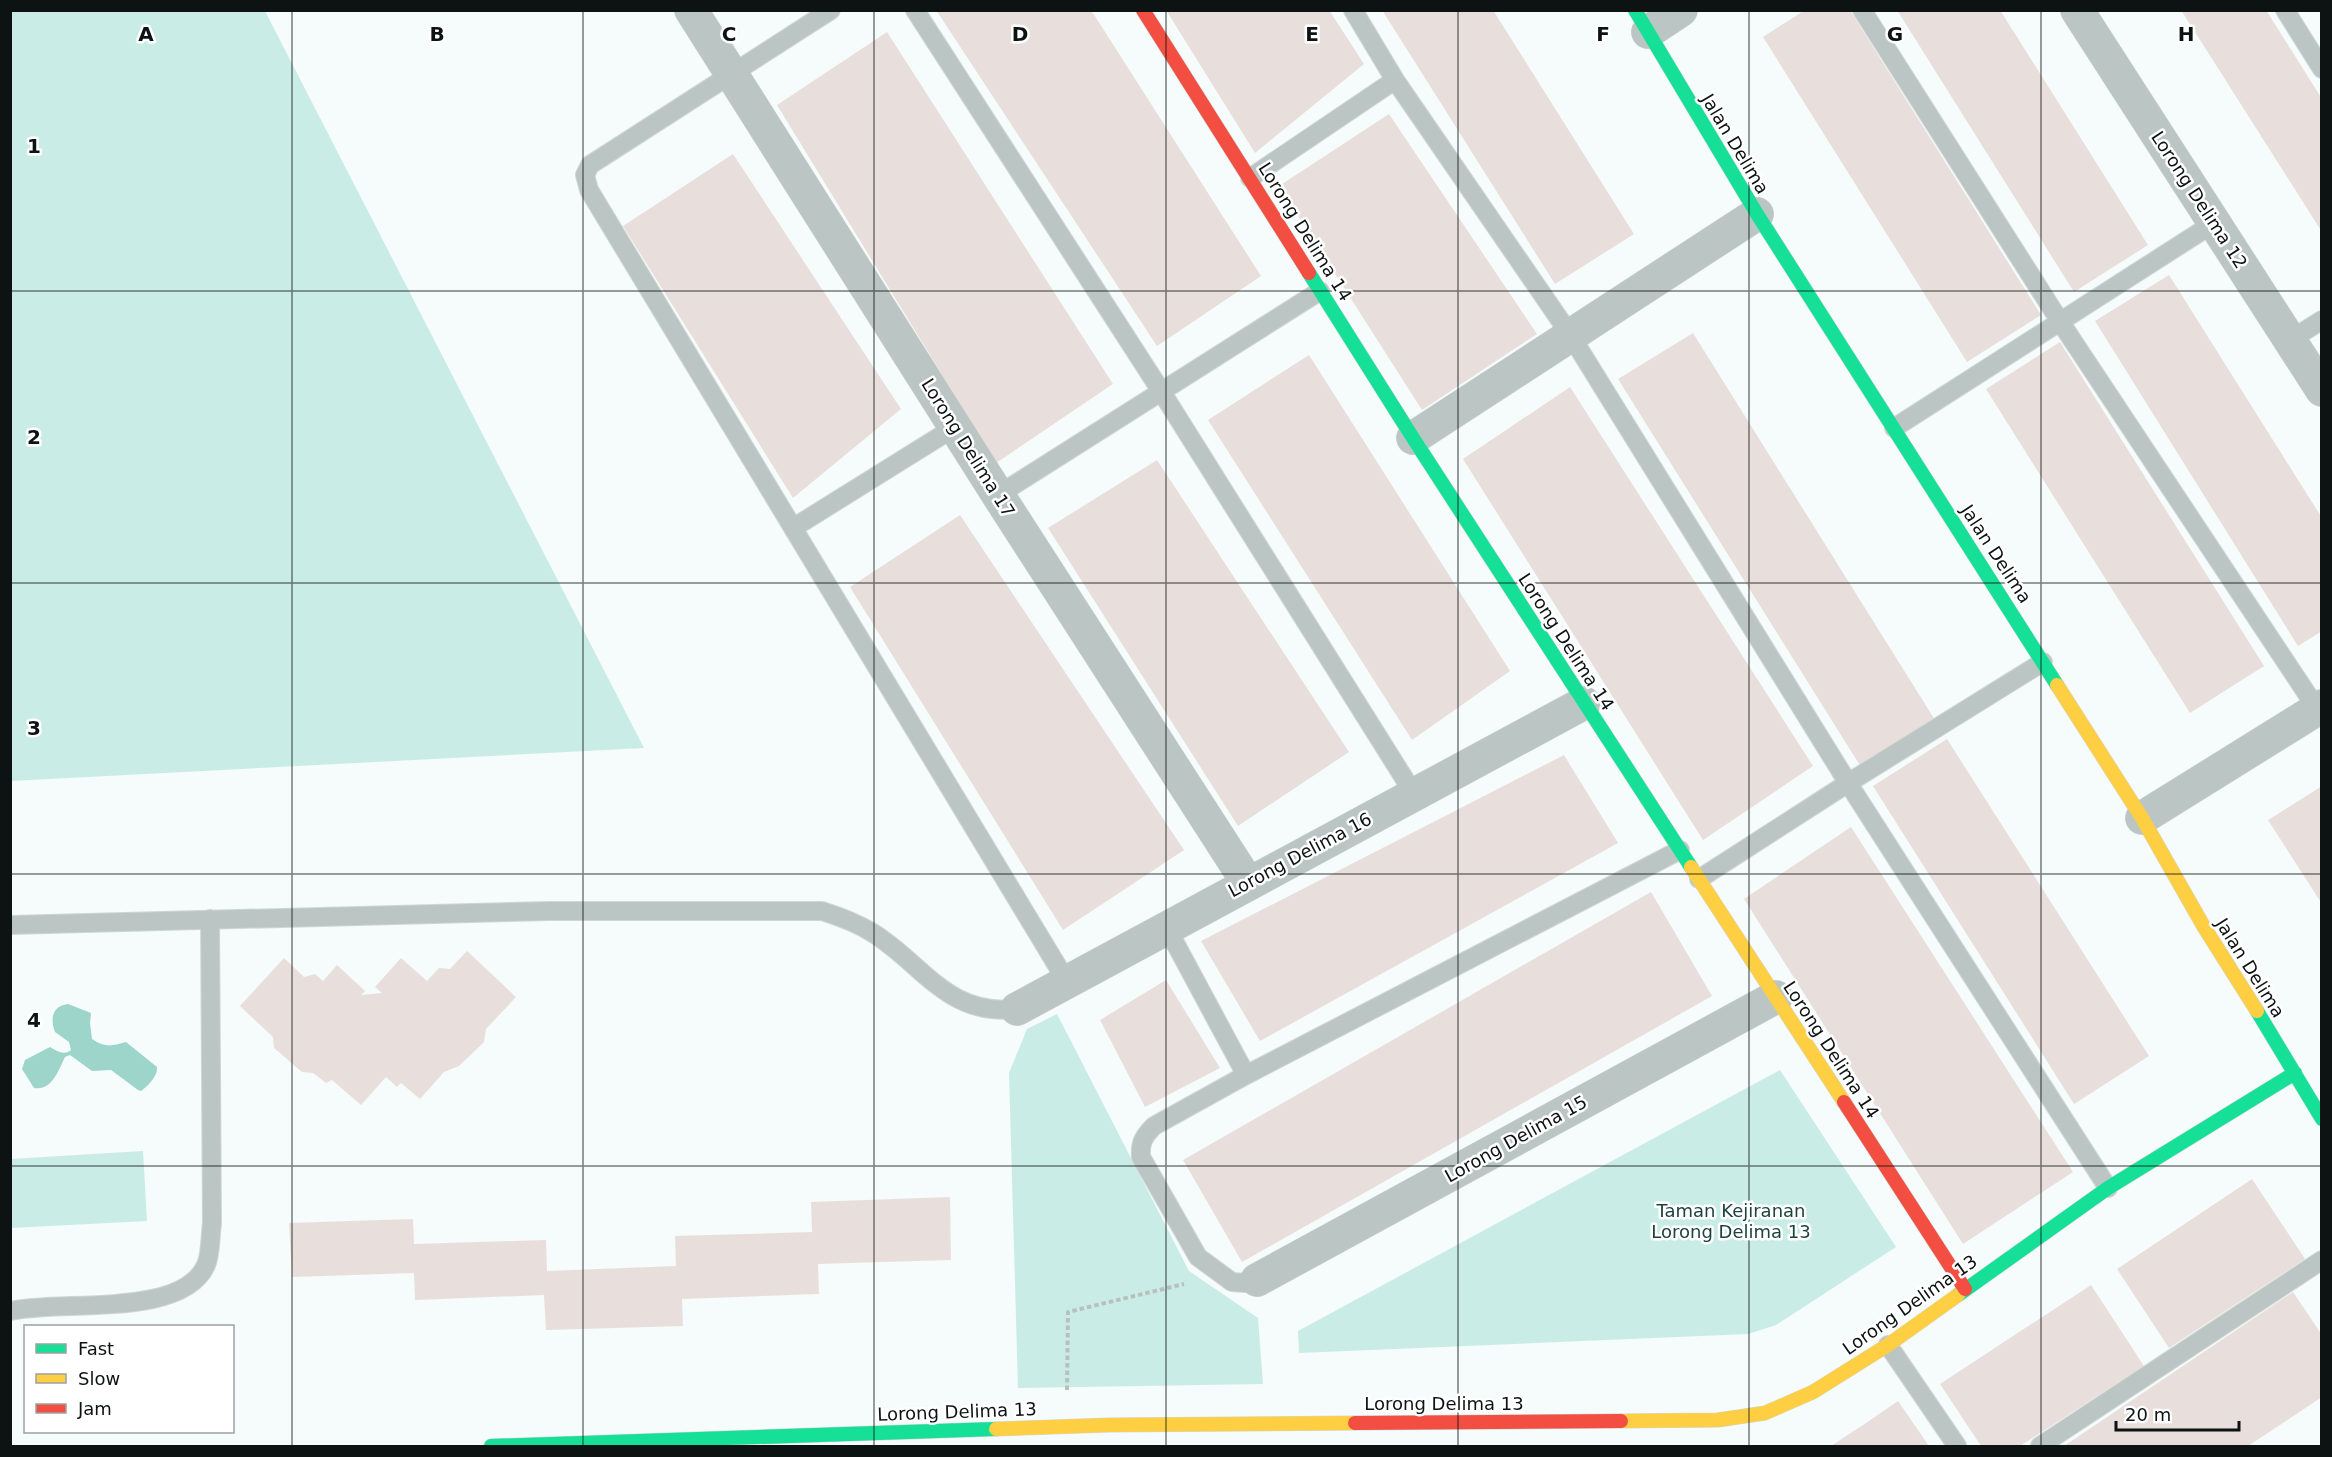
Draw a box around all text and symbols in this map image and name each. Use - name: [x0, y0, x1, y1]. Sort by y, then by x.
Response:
- text: A: [138, 22, 154, 46]
- text: B: [429, 22, 445, 46]
- text: C: [722, 22, 736, 46]
- text: D: [1012, 22, 1028, 46]
- text: E: [1305, 22, 1319, 46]
- text: F: [1596, 22, 1610, 46]
- text: G: [1887, 22, 1903, 46]
- text: H: [2178, 22, 2194, 46]
- street label: Jalan Delima: [1697, 89, 1774, 198]
- street label: Lorong Delima 12: [2147, 127, 2252, 272]
- text: 1: [27, 134, 41, 158]
- street label: Lorong Delima 14: [1254, 159, 1357, 305]
- street label: Lorong Delima 17: [917, 375, 1020, 521]
- text: 2: [27, 425, 41, 449]
- street label: Jalan Delima: [1956, 500, 2036, 607]
- street label: Lorong Delima 14: [1514, 569, 1619, 714]
- text: 3: [27, 716, 41, 740]
- street label: Lorong Delima 16: [1224, 808, 1375, 901]
- street label: Jalan Delima: [2211, 913, 2289, 1021]
- street label: Lorong Delima 14: [1779, 977, 1884, 1122]
- text: 4: [27, 1008, 41, 1032]
- street label: Lorong Delima 15: [1441, 1091, 1591, 1186]
- park label: Taman Kejiranan Lorong Delima 13: [1651, 1200, 1811, 1242]
- street label: Lorong Delima 13: [1838, 1250, 1981, 1359]
- legend: [24, 1325, 234, 1433]
- text: Fast: [78, 1338, 114, 1359]
- text: Slow: [78, 1368, 120, 1389]
- street label: Lorong Delima 13: [1364, 1393, 1524, 1414]
- scale bar: [2116, 1394, 2239, 1432]
- text: Jam: [77, 1398, 112, 1419]
- street label: Lorong Delima 13: [877, 1398, 1037, 1425]
- text: 20 m: [2125, 1404, 2171, 1425]

